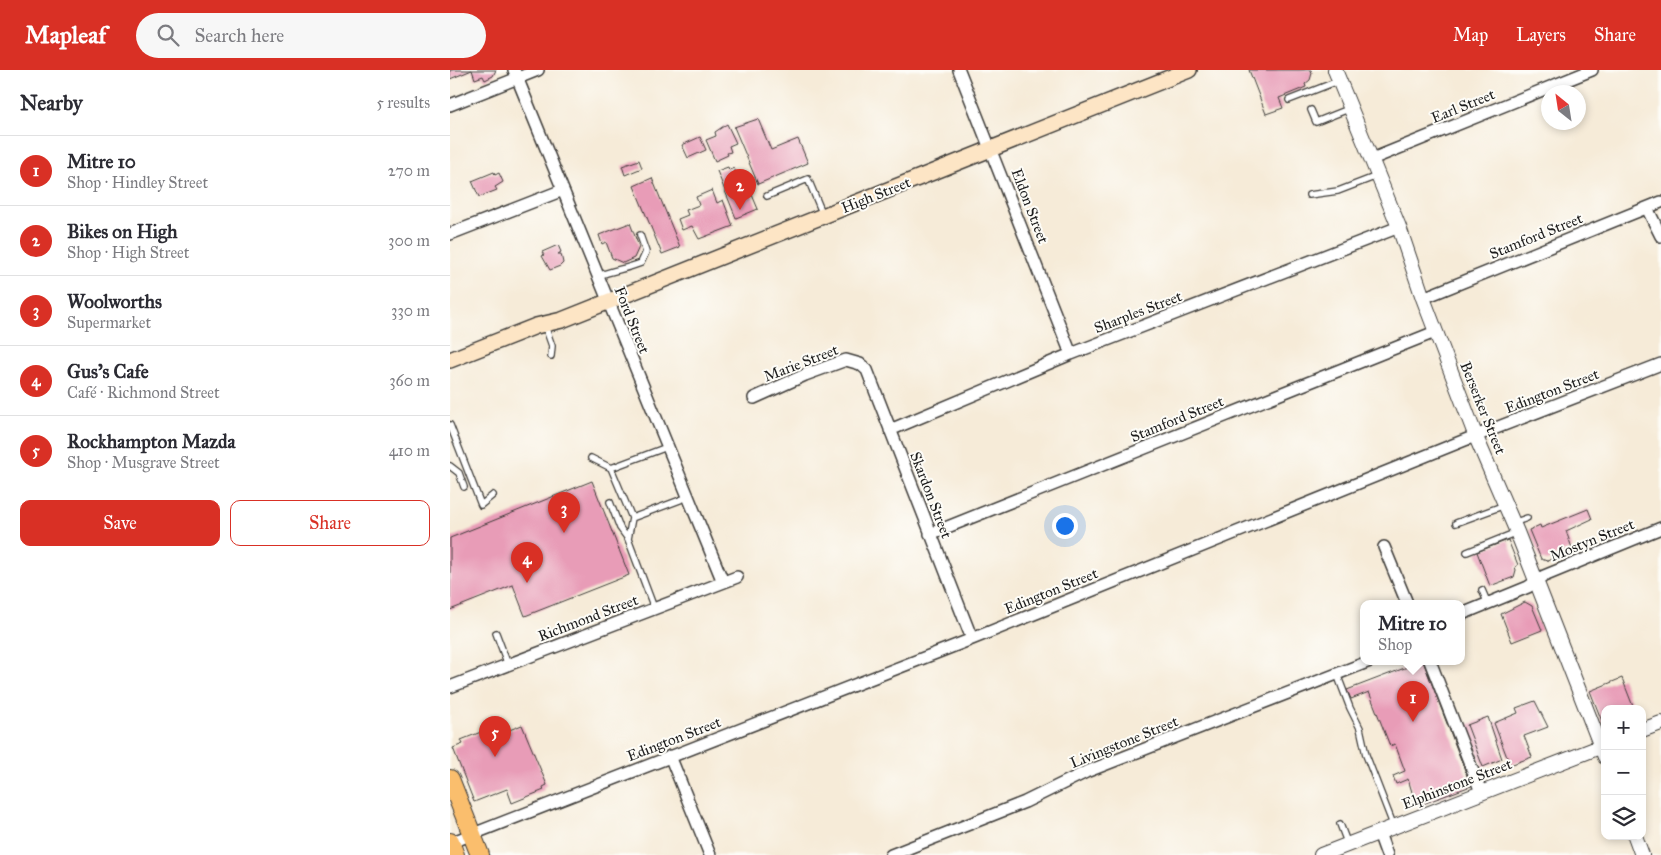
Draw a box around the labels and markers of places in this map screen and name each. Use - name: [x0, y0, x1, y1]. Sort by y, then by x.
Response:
- pin: 2: [724, 169, 756, 210]
- pin: 3: [548, 492, 580, 533]
- pin: 4: [511, 542, 543, 583]
- pin: 1: [1397, 681, 1429, 722]
- pin: 5: [479, 716, 511, 757]

